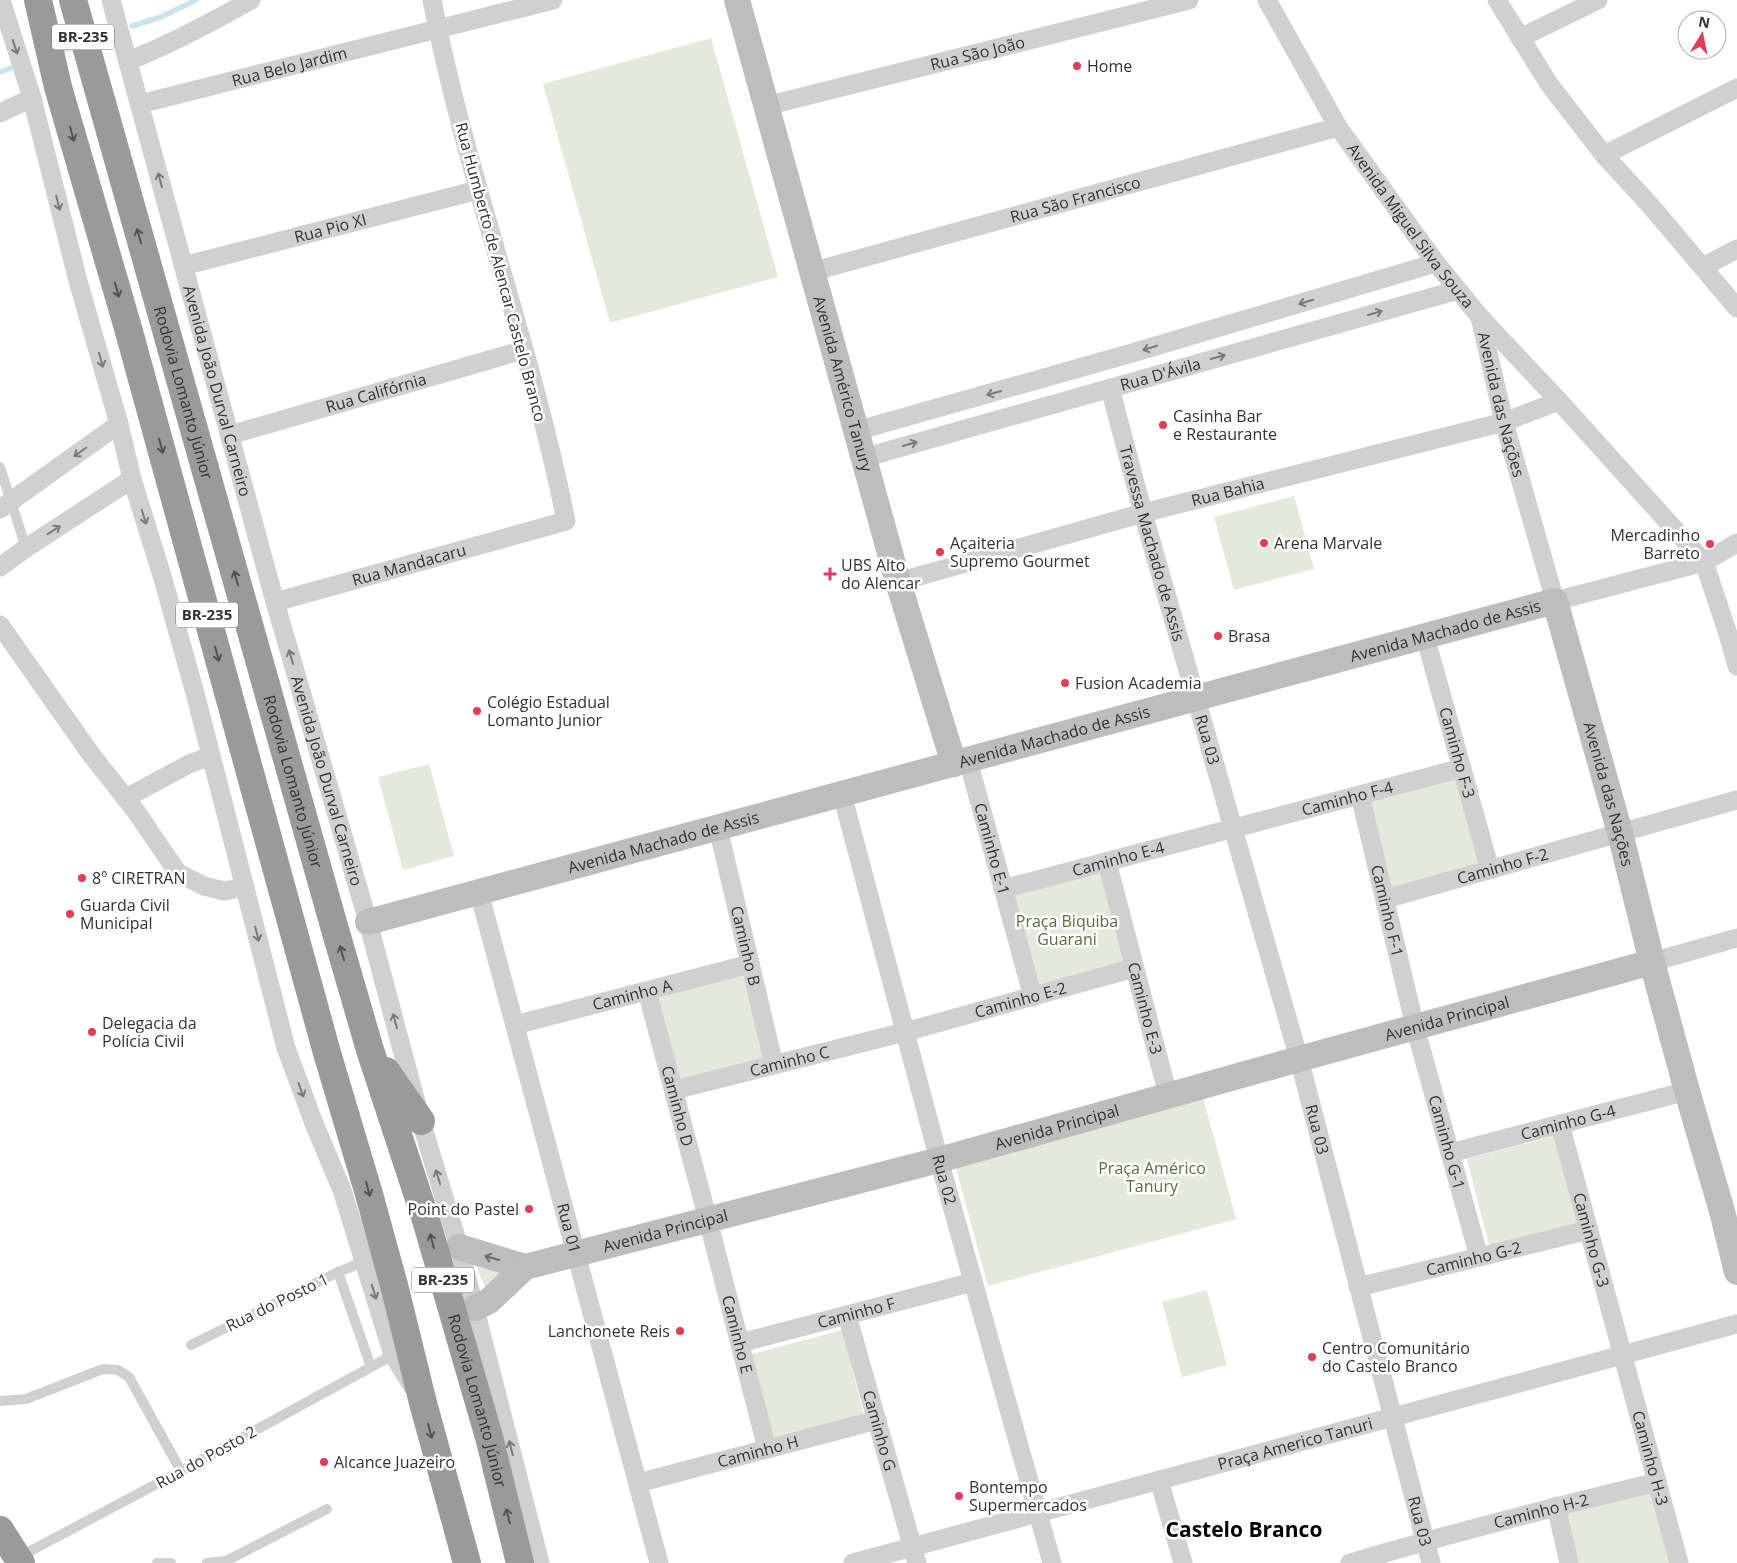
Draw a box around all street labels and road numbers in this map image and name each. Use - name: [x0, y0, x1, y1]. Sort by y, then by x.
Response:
- road number: BR-235: [52, 24, 114, 50]
- street label: Rua São João: [928, 31, 1027, 75]
- street label: Rua Belo Jardim: [229, 41, 349, 92]
- street label: Rua Humberto de Alencar Castelo Branco: [450, 120, 552, 424]
- street label: Avenida Miguel Silva Souza: [1342, 139, 1479, 313]
- street label: Rua São Francisco: [1007, 171, 1143, 228]
- street label: Rua Pio XI: [292, 208, 369, 248]
- street label: Avenida João Durval Carneiro: [178, 283, 257, 499]
- street label: Avenida Américo Tanury: [808, 293, 878, 475]
- street label: Rodovia Lomanto Júnior: [149, 304, 219, 482]
- street label: Avenida das Nações: [1473, 330, 1530, 480]
- street label: Rua D'Ávila: [1117, 352, 1203, 396]
- street label: Rua Califórnia: [323, 368, 429, 418]
- street label: Travessa Machado de Assis: [1115, 443, 1190, 644]
- street label: Rua Bahia: [1189, 472, 1267, 511]
- street label: Rua Mandacaru: [349, 538, 468, 591]
- street label: Avenida Machado de Assis: [1347, 594, 1543, 667]
- road number: BR-235: [176, 602, 238, 628]
- street label: Avenida João Durval Carneiro: [286, 673, 368, 888]
- street label: Rodovia Lomanto Júnior: [258, 692, 328, 871]
- street label: Avenida Machado de Assis: [956, 700, 1152, 773]
- street label: Caminho F-3: [1434, 704, 1481, 801]
- street label: Rua 03: [1190, 712, 1225, 767]
- street label: Avenida das Nações: [1578, 719, 1639, 869]
- street label: Caminho F-4: [1299, 776, 1395, 821]
- street label: Caminho E-1: [969, 800, 1015, 897]
- street label: Avenida Machado de Assis: [565, 806, 761, 878]
- street label: Caminho E-4: [1070, 836, 1167, 881]
- street label: Caminho F-2: [1454, 843, 1551, 889]
- street label: Caminho F-1: [1366, 863, 1409, 959]
- street label: Caminho B: [726, 904, 766, 988]
- street label: Caminho E-3: [1123, 960, 1168, 1057]
- street label: Caminho A: [590, 974, 675, 1015]
- street label: Caminho E-2: [972, 976, 1069, 1023]
- street label: Avenida Principal: [1382, 991, 1512, 1046]
- street label: Caminho C: [747, 1040, 832, 1082]
- street label: Caminho D: [656, 1063, 699, 1149]
- street label: Caminho G-1: [1423, 1092, 1471, 1192]
- street label: Avenida Principal: [992, 1099, 1122, 1155]
- street label: Caminho G-4: [1518, 1099, 1618, 1145]
- street label: Rua 03: [1300, 1102, 1335, 1157]
- street label: Rua 02: [927, 1152, 962, 1207]
- street label: Caminho G-3: [1568, 1190, 1615, 1290]
- street label: Rua 01: [552, 1201, 586, 1256]
- street label: Avenida Principal: [601, 1204, 730, 1257]
- street label: Caminho G-2: [1424, 1236, 1523, 1281]
- street label: Rua do Posto 1: [222, 1268, 332, 1336]
- road number: BR-235: [412, 1268, 474, 1292]
- street label: Caminho F: [815, 1292, 897, 1333]
- street label: Caminho E: [717, 1293, 758, 1376]
- street label: Rodovia Lomanto Júnior: [443, 1311, 512, 1490]
- street label: Caminho G: [858, 1388, 901, 1473]
- street label: Caminho H-3: [1627, 1408, 1674, 1508]
- street label: Praça Americo Tanuri: [1215, 1412, 1375, 1475]
- street label: Rua do Posto 2: [152, 1420, 260, 1494]
- street label: Caminho H: [715, 1430, 801, 1473]
- street label: Caminho H-2: [1491, 1488, 1591, 1534]
- street label: Rua 03: [1403, 1494, 1437, 1549]

